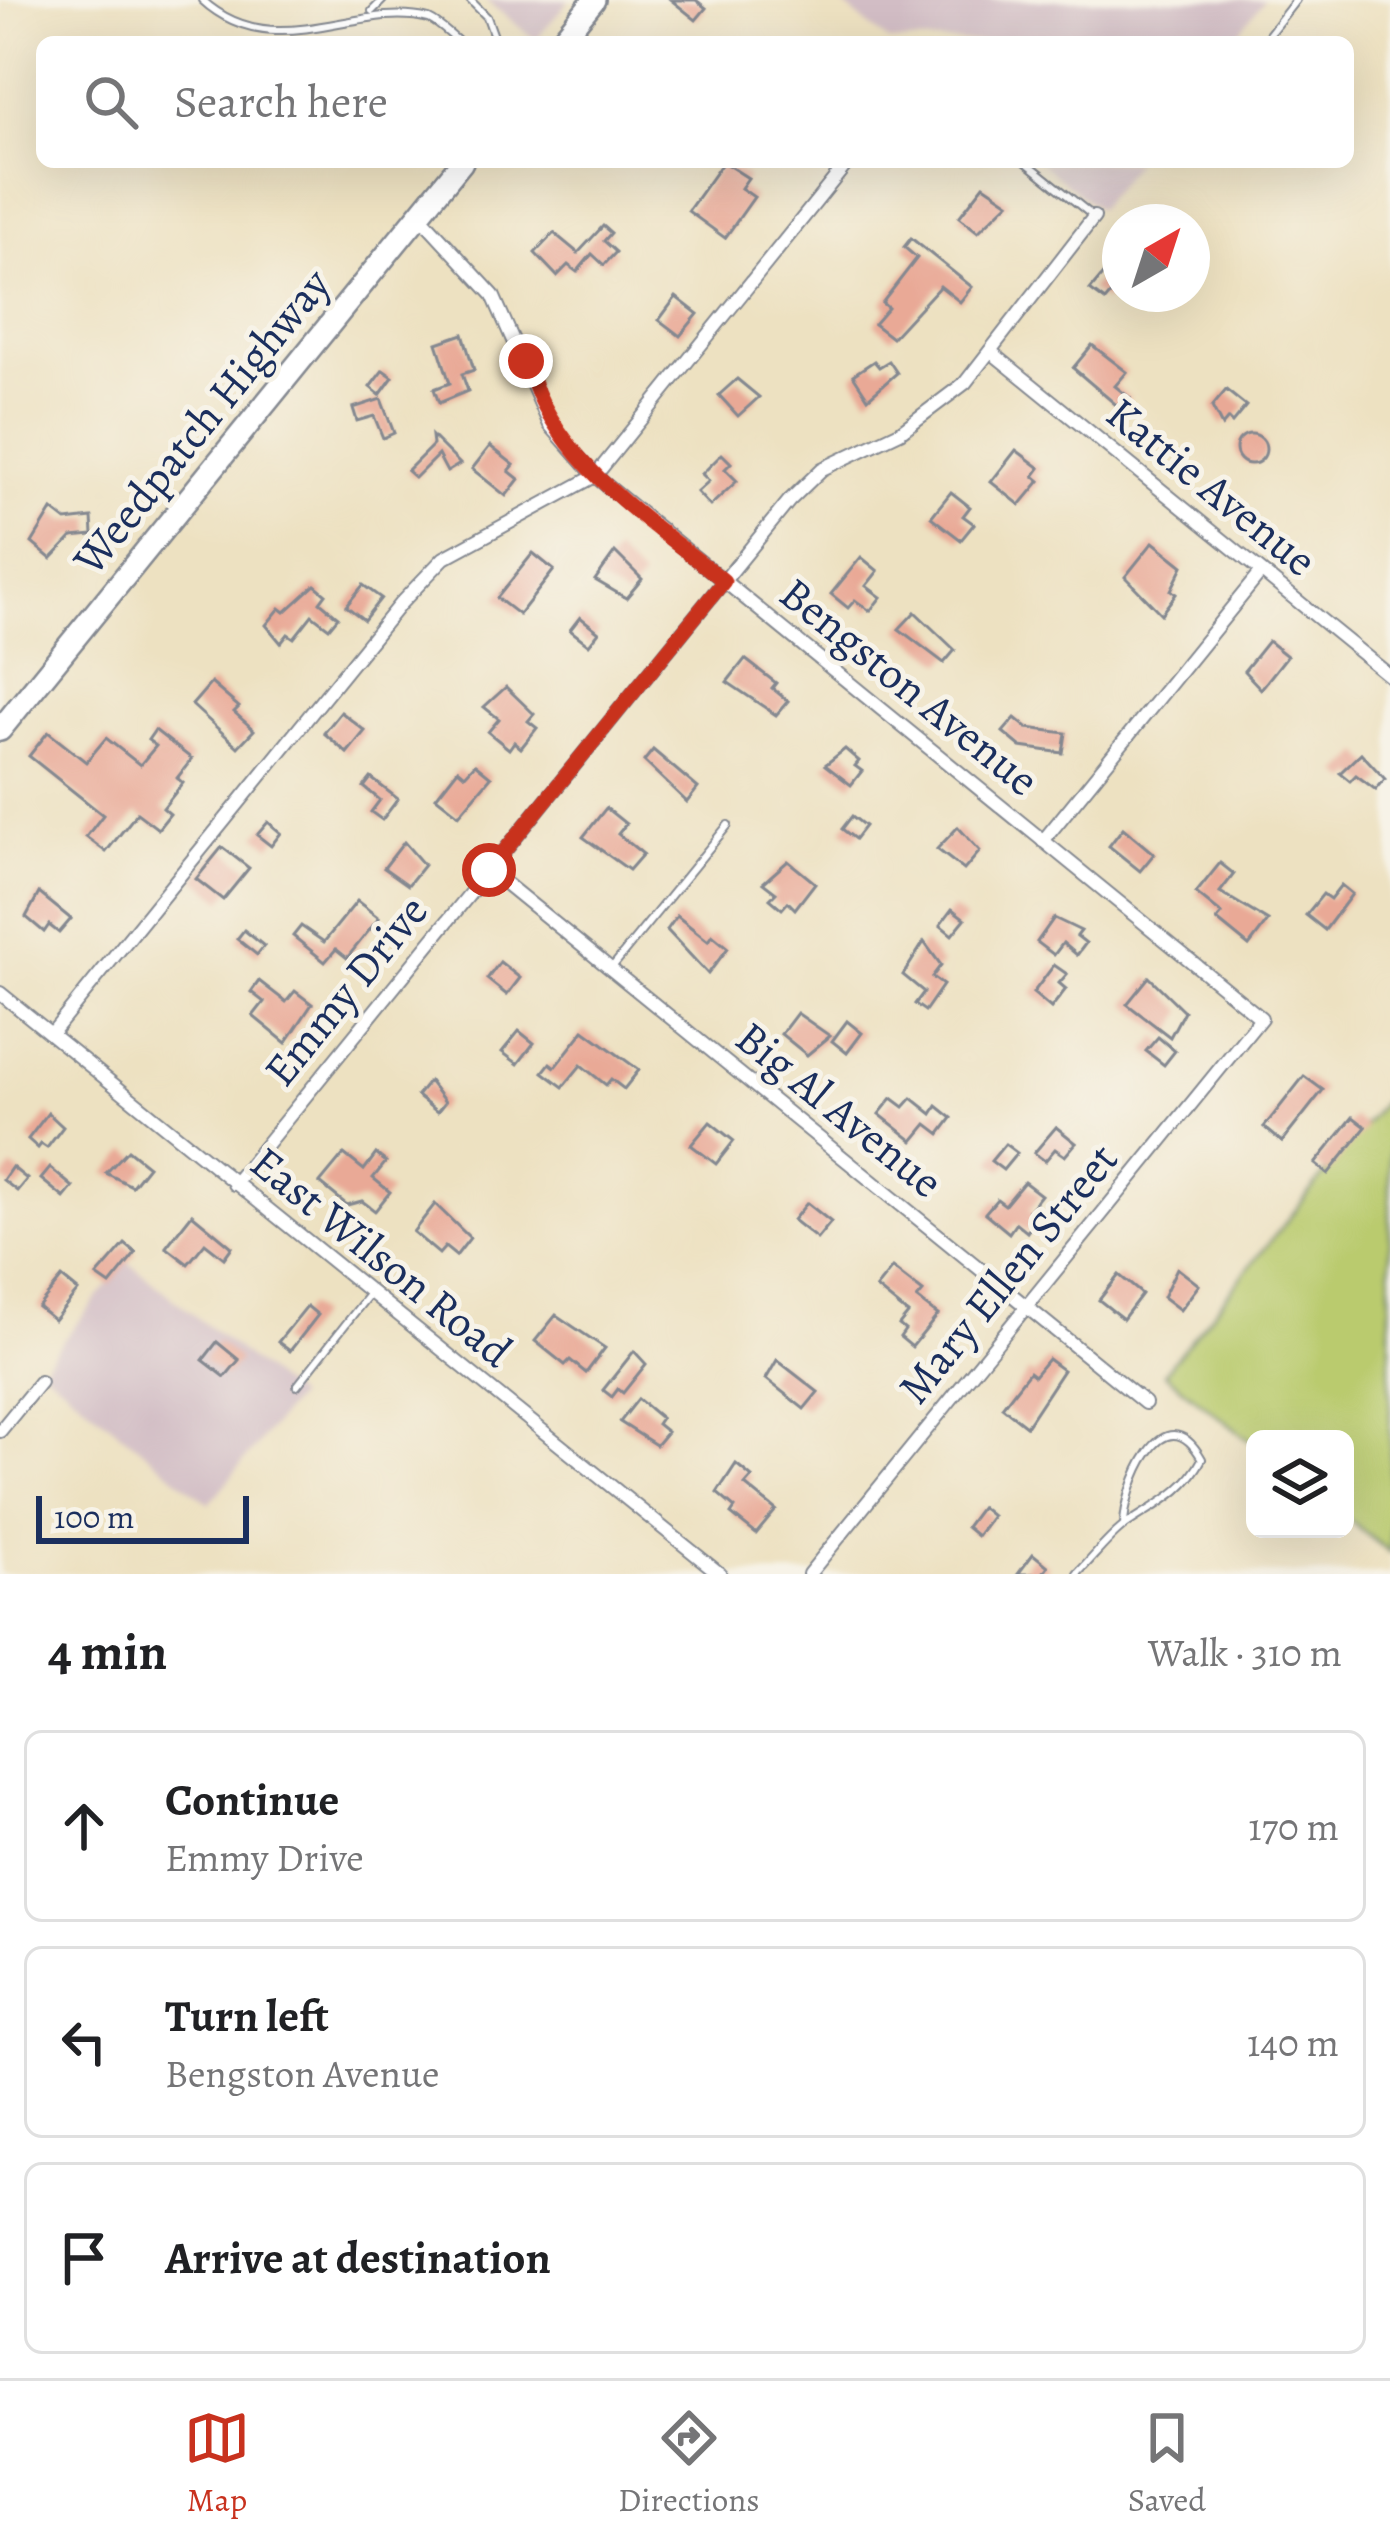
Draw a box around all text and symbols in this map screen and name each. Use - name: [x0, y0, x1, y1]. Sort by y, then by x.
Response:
- search box: [36, 36, 1354, 168]
- icon: search: [78, 69, 144, 135]
- text: Search here: [174, 71, 388, 133]
- north arrow: [1102, 204, 1210, 312]
- street label: Weedpatch Highway: [58, 255, 345, 589]
- route end: [499, 334, 553, 388]
- street label: Kattie Avenue: [1093, 383, 1330, 591]
- street label: Bengston Avenue: [767, 563, 1052, 811]
- route start: [462, 843, 516, 897]
- street label: Emmy Drive: [250, 882, 442, 1099]
- street label: Big Al Avenue: [723, 1007, 956, 1212]
- street label: Mary Ellen Street: [883, 1130, 1132, 1417]
- street label: East Wilson Road: [237, 1132, 526, 1382]
- map controls: [1246, 1430, 1354, 1538]
- button: layers: [1246, 1430, 1354, 1538]
- scale bar: [36, 1490, 249, 1543]
- text: 100 m: [54, 1494, 134, 1539]
- text: 4 min: [48, 1617, 167, 1687]
- text: Walk · 310 m: [1148, 1626, 1342, 1679]
- text: Continue: [165, 1769, 339, 1831]
- icon: ahead: [51, 1793, 117, 1859]
- text: 170 m: [1248, 1800, 1339, 1853]
- text: Emmy Drive: [165, 1831, 364, 1884]
- text: Turn left: [165, 1985, 329, 2047]
- icon: left: [51, 2009, 117, 2075]
- text: 140 m: [1247, 2016, 1339, 2069]
- text: Bengston Avenue: [165, 2047, 439, 2100]
- icon: arrive: [51, 2225, 117, 2291]
- text: Arrive at destination: [165, 2227, 551, 2289]
- tab: Map: [184, 2405, 250, 2522]
- tab: Directions: [618, 2405, 760, 2522]
- tab: Saved: [1128, 2405, 1206, 2522]

